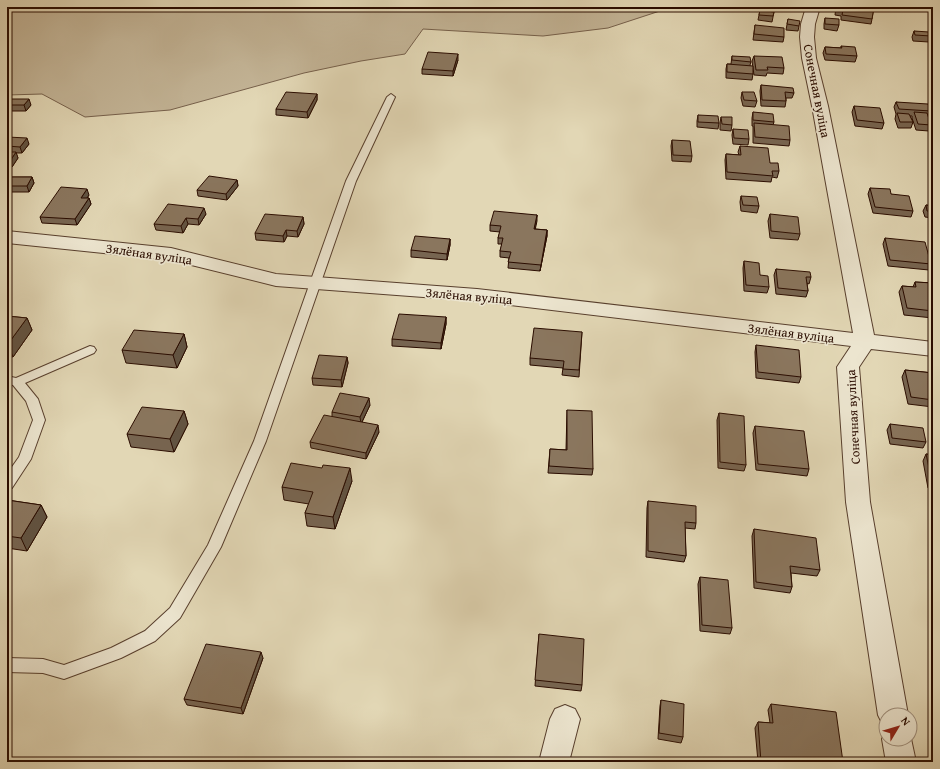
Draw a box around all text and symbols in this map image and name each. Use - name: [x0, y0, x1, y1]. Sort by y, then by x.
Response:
- street label: Сонечная вуліца: [799, 43, 836, 140]
- street label: Зялёная вуліца: [105, 239, 194, 270]
- street label: Зялёная вуліца: [425, 283, 514, 309]
- street label: Зялёная вуліца: [747, 318, 836, 348]
- street label: Сонечная вуліца: [841, 368, 865, 465]
- north arrow: [878, 707, 918, 747]
- text: N: [897, 713, 915, 729]

